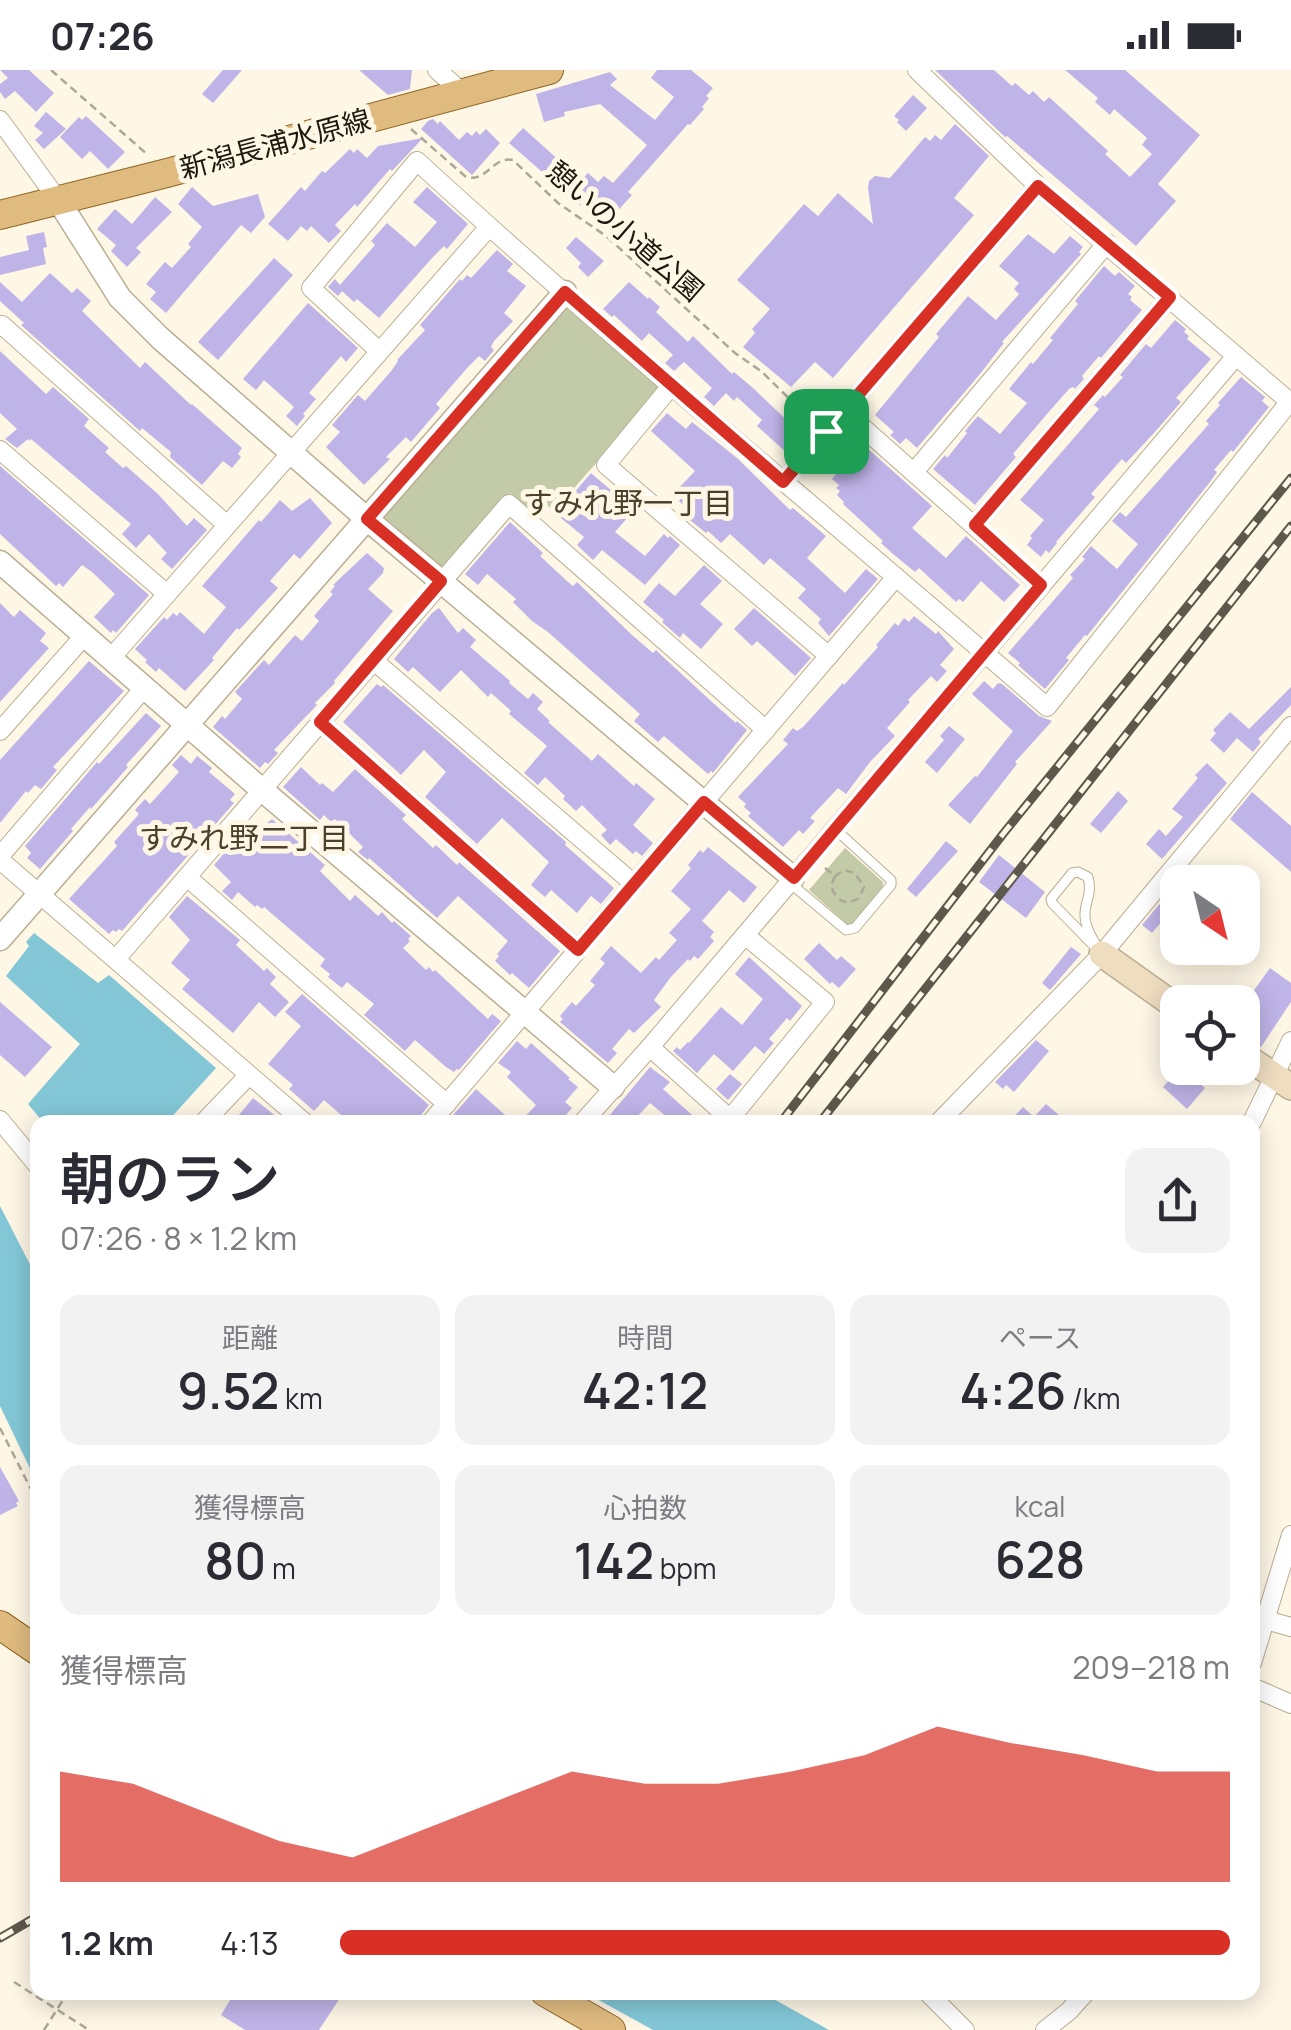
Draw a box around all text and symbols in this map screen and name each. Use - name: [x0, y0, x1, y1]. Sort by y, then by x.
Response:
- text: 07:26: [50, 9, 155, 61]
- street label: 新潟長浦水原線: [175, 99, 374, 187]
- street label: 憩いの小道公園: [539, 152, 712, 309]
- pin: [784, 389, 869, 474]
- icon: arrive: [799, 404, 854, 459]
- district label: すみれ野一丁目: [523, 482, 733, 523]
- district label: すみれ野二丁目: [139, 817, 349, 858]
- north arrow: [1160, 865, 1260, 965]
- map controls: [1160, 865, 1260, 1085]
- button: locate: [1160, 985, 1260, 1085]
- text: 朝のラン: [60, 1140, 280, 1216]
- button: share: [1125, 1148, 1230, 1253]
- text: 07:26 · 8 × 1.2 km: [60, 1216, 297, 1260]
- text: 距離: [222, 1318, 278, 1356]
- text: 時間: [617, 1318, 673, 1356]
- text: ペース: [999, 1318, 1081, 1356]
- text: 9.52: [177, 1356, 279, 1424]
- text: 42:12: [582, 1356, 708, 1424]
- text: 4:26: [959, 1356, 1066, 1424]
- text: km: [279, 1379, 323, 1417]
- text: /km: [1066, 1379, 1121, 1417]
- text: kcal: [1014, 1487, 1066, 1525]
- text: 獲得標高: [194, 1488, 306, 1526]
- text: 心拍数: [603, 1488, 687, 1526]
- text: 628: [995, 1525, 1085, 1593]
- text: 80: [204, 1526, 266, 1594]
- text: 142: [573, 1526, 654, 1594]
- text: m: [266, 1549, 296, 1587]
- text: bpm: [654, 1549, 717, 1587]
- text: 209–218 m: [1072, 1645, 1230, 1689]
- text: 獲得標高: [60, 1648, 188, 1692]
- text: 1.2 km: [60, 1921, 154, 1965]
- text: 4:13: [220, 1921, 279, 1965]

